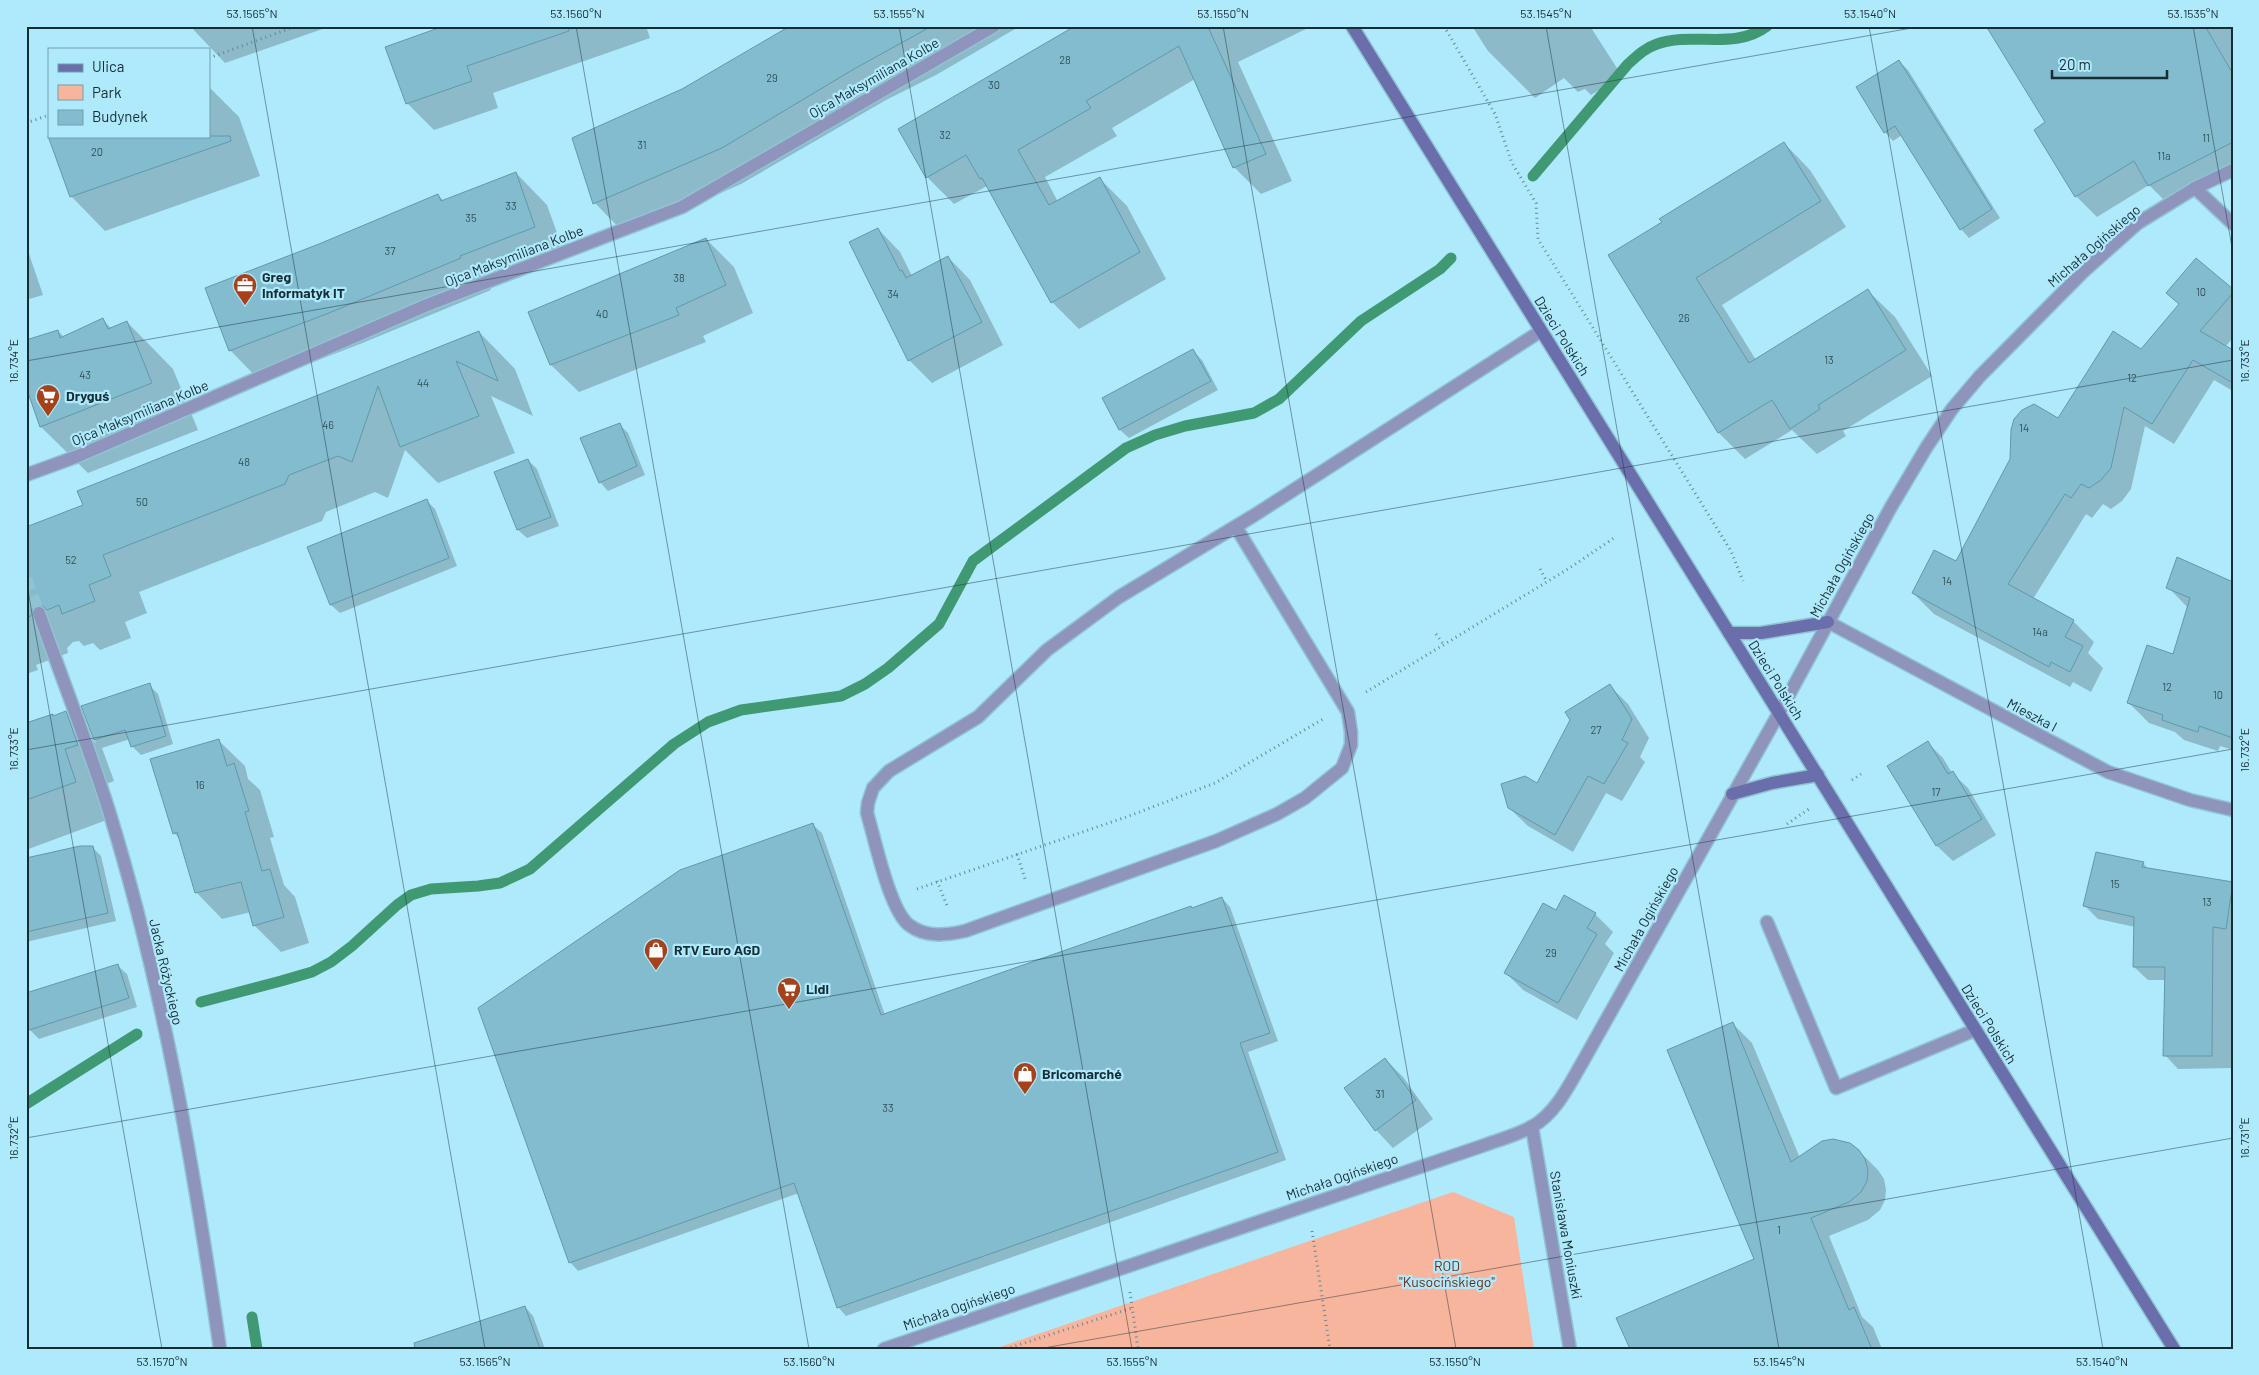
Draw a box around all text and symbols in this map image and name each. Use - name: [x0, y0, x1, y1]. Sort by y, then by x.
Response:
- text: 53.1565°N: [226, 6, 278, 20]
- text: 53.1560°N: [550, 6, 602, 20]
- text: 53.1555°N: [873, 6, 925, 20]
- text: 53.1550°N: [1197, 6, 1249, 20]
- text: 53.1545°N: [1520, 6, 1572, 20]
- text: 53.1540°N: [1844, 6, 1896, 20]
- text: 53.1535°N: [2167, 6, 2219, 20]
- street label: Ojca Maksymiliana Kolbe: [806, 33, 942, 122]
- legend: [48, 48, 210, 138]
- scale bar: [2052, 48, 2166, 80]
- house number: 28: [1059, 53, 1071, 66]
- text: 20 m: [2059, 55, 2091, 73]
- text: Ulica: [92, 57, 124, 75]
- house number: 29: [766, 71, 778, 84]
- house number: 30: [988, 78, 1000, 91]
- text: Park: [92, 83, 122, 101]
- text: Budynek: [92, 107, 148, 125]
- house number: 32: [939, 128, 951, 141]
- house number: 11: [2202, 131, 2210, 144]
- house number: 31: [637, 138, 647, 151]
- house number: 20: [91, 145, 103, 158]
- house number: 11a: [2157, 149, 2171, 162]
- house number: 33: [505, 199, 517, 212]
- street label: Michała Ogińskiego: [2044, 201, 2144, 291]
- house number: 35: [465, 211, 477, 224]
- street label: Ojca Maksymiliana Kolbe: [442, 221, 586, 290]
- house number: 37: [385, 244, 395, 257]
- place label: Greg Informatyk IT: [262, 268, 345, 301]
- house number: 38: [673, 271, 685, 284]
- office icon: Greg Informatyk IT: [232, 272, 258, 306]
- house number: 10: [2196, 285, 2206, 298]
- house number: 34: [887, 287, 899, 300]
- street label: Dzieci Polskich: [1531, 293, 1594, 379]
- house number: 40: [596, 307, 608, 320]
- house number: 26: [1678, 311, 1690, 324]
- text: 16.734°E: [6, 339, 20, 383]
- text: 16.733°E: [2237, 339, 2251, 383]
- house number: 13: [1824, 353, 1834, 366]
- house number: 43: [79, 368, 91, 381]
- house number: 12: [2127, 371, 2137, 384]
- street label: Ojca Maksymiliana Kolbe: [69, 376, 211, 449]
- house number: 44: [417, 376, 429, 389]
- supermarket icon: Dryguś: [35, 383, 61, 417]
- place label: Dryguś: [66, 387, 109, 404]
- house number: 46: [322, 418, 334, 431]
- house number: 14: [2019, 421, 2029, 434]
- house number: 48: [238, 455, 250, 468]
- house number: 50: [136, 495, 148, 508]
- street label: Michała Ogińskiego: [1806, 509, 1877, 620]
- house number: 52: [65, 553, 77, 566]
- house number: 14: [1942, 574, 1952, 587]
- house number: 14a: [2032, 625, 2048, 638]
- street label: Dzieci Polskich: [1745, 637, 1808, 723]
- house number: 12: [2162, 680, 2172, 693]
- house number: 10: [2213, 688, 2223, 701]
- street label: Mieszka I: [2004, 694, 2060, 735]
- house number: 27: [1590, 723, 1602, 736]
- text: 16.733°E: [6, 727, 20, 771]
- text: 16.732°E: [2237, 728, 2251, 772]
- house number: 16: [195, 778, 205, 791]
- house number: 17: [1931, 785, 1941, 798]
- street label: Michała Ogińskiego: [1610, 863, 1681, 974]
- house number: 15: [2110, 877, 2120, 890]
- house number: 13: [2202, 895, 2212, 908]
- street label: Jacka Różyckiego: [146, 917, 187, 1027]
- shop icon: RTV Euro AGD: [643, 937, 669, 971]
- place label: RTV Euro AGD: [674, 941, 761, 958]
- house number: 29: [1545, 946, 1557, 959]
- supermarket icon: Lidl: [776, 976, 802, 1010]
- place label: Lidl: [806, 980, 829, 997]
- street label: Dzieci Polskich: [1958, 981, 2021, 1067]
- shop icon: Bricomarché: [1012, 1061, 1038, 1095]
- place label: Bricomarché: [1042, 1065, 1122, 1082]
- house number: 31: [1375, 1087, 1385, 1100]
- house number: 33: [882, 1101, 894, 1114]
- text: 16.732°E: [6, 1116, 20, 1160]
- text: 16.731°E: [2237, 1117, 2251, 1159]
- street label: Michała Ogińskiego: [1284, 1149, 1400, 1204]
- street label: Stanisława Moniuszki: [1547, 1170, 1586, 1300]
- house number: 1: [1777, 1223, 1781, 1236]
- park label: ROD "Kusocińskiego": [1399, 1257, 1495, 1290]
- street label: Michała Ogińskiego: [901, 1279, 1017, 1334]
- text: 53.1570°N: [136, 1354, 188, 1368]
- text: 53.1565°N: [459, 1354, 511, 1368]
- text: 53.1560°N: [783, 1354, 835, 1368]
- text: 53.1555°N: [1106, 1354, 1158, 1368]
- text: 53.1550°N: [1429, 1354, 1481, 1368]
- text: 53.1545°N: [1753, 1354, 1805, 1368]
- text: 53.1540°N: [2076, 1354, 2128, 1368]

